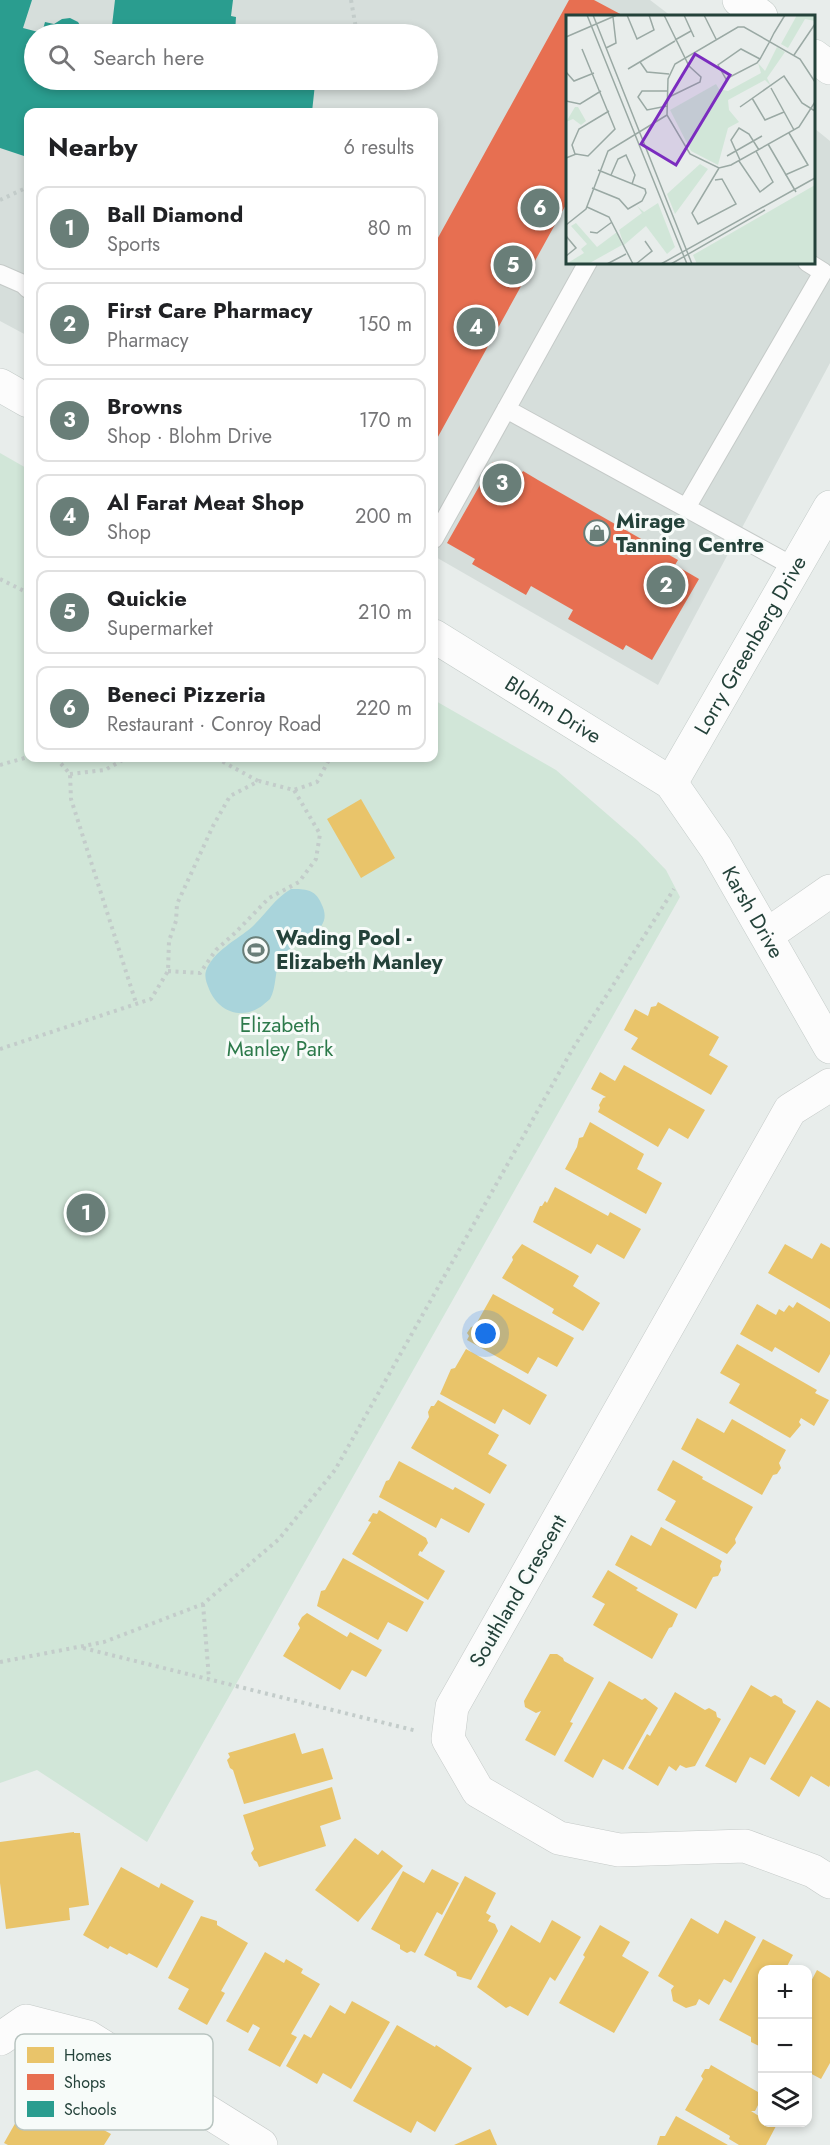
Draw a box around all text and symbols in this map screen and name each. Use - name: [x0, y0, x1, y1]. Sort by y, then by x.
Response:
- inset map: [566, 15, 815, 264]
- search box: [24, 24, 438, 90]
- icon: search: [45, 41, 78, 74]
- text: Search here: [93, 41, 204, 73]
- text: Nearby: [48, 128, 137, 166]
- text: 6 results: [344, 133, 414, 162]
- pin: 6: [520, 186, 560, 230]
- text: Ball Diamond: [107, 198, 243, 230]
- text: 1: [64, 214, 75, 243]
- text: 80 m: [367, 214, 412, 243]
- text: Sports: [107, 230, 160, 259]
- pin: 5: [494, 242, 532, 288]
- text: First Care Pharmacy: [107, 294, 312, 326]
- pin: 4: [456, 304, 496, 350]
- text: 2: [63, 310, 76, 339]
- text: 150 m: [358, 310, 412, 339]
- text: Pharmacy: [107, 326, 189, 355]
- text: Browns: [107, 390, 182, 422]
- text: 3: [63, 406, 76, 435]
- text: 170 m: [359, 406, 412, 435]
- text: Shop · Blohm Drive: [107, 422, 272, 451]
- pin: 3: [482, 460, 522, 506]
- text: Al Farat Meat Shop: [107, 486, 304, 518]
- text: 4: [63, 502, 76, 531]
- text: 200 m: [355, 502, 412, 531]
- place label: Mirage Tanning Centre: [616, 506, 764, 560]
- text: Shop: [107, 518, 151, 547]
- shop icon: Mirage Tanning Centre: [582, 518, 612, 548]
- street label: Lorry Greenberg Drive: [687, 550, 814, 740]
- pin: 2: [646, 562, 686, 608]
- text: Quickie: [107, 582, 187, 614]
- text: 5: [63, 598, 76, 627]
- text: 210 m: [358, 598, 412, 627]
- text: Supermarket: [107, 614, 213, 643]
- street label: Blohm Drive: [499, 668, 607, 751]
- text: Beneci Pizzeria: [107, 678, 266, 710]
- text: 6: [63, 694, 76, 723]
- text: 220 m: [356, 694, 412, 723]
- text: Restaurant · Conroy Road: [107, 710, 322, 739]
- street label: Karsh Drive: [715, 861, 791, 964]
- place label: Wading Pool - Elizabeth Manley: [276, 923, 444, 977]
- sports icon: Wading Pool - Elizabeth Manley: [241, 935, 271, 965]
- park label: Elizabeth Manley Park: [227, 1010, 334, 1064]
- pin: 1: [66, 1190, 106, 1236]
- your location: [471, 1319, 500, 1348]
- street label: Southland Crescent: [462, 1509, 574, 1673]
- map controls: [758, 1965, 812, 2127]
- button: +: [758, 1965, 812, 2019]
- button: −: [758, 2019, 812, 2073]
- legend: [15, 2034, 213, 2130]
- text: Homes: [64, 2044, 111, 2067]
- text: Shops: [64, 2071, 105, 2094]
- button: layers: [758, 2073, 812, 2127]
- text: Schools: [64, 2098, 116, 2121]

